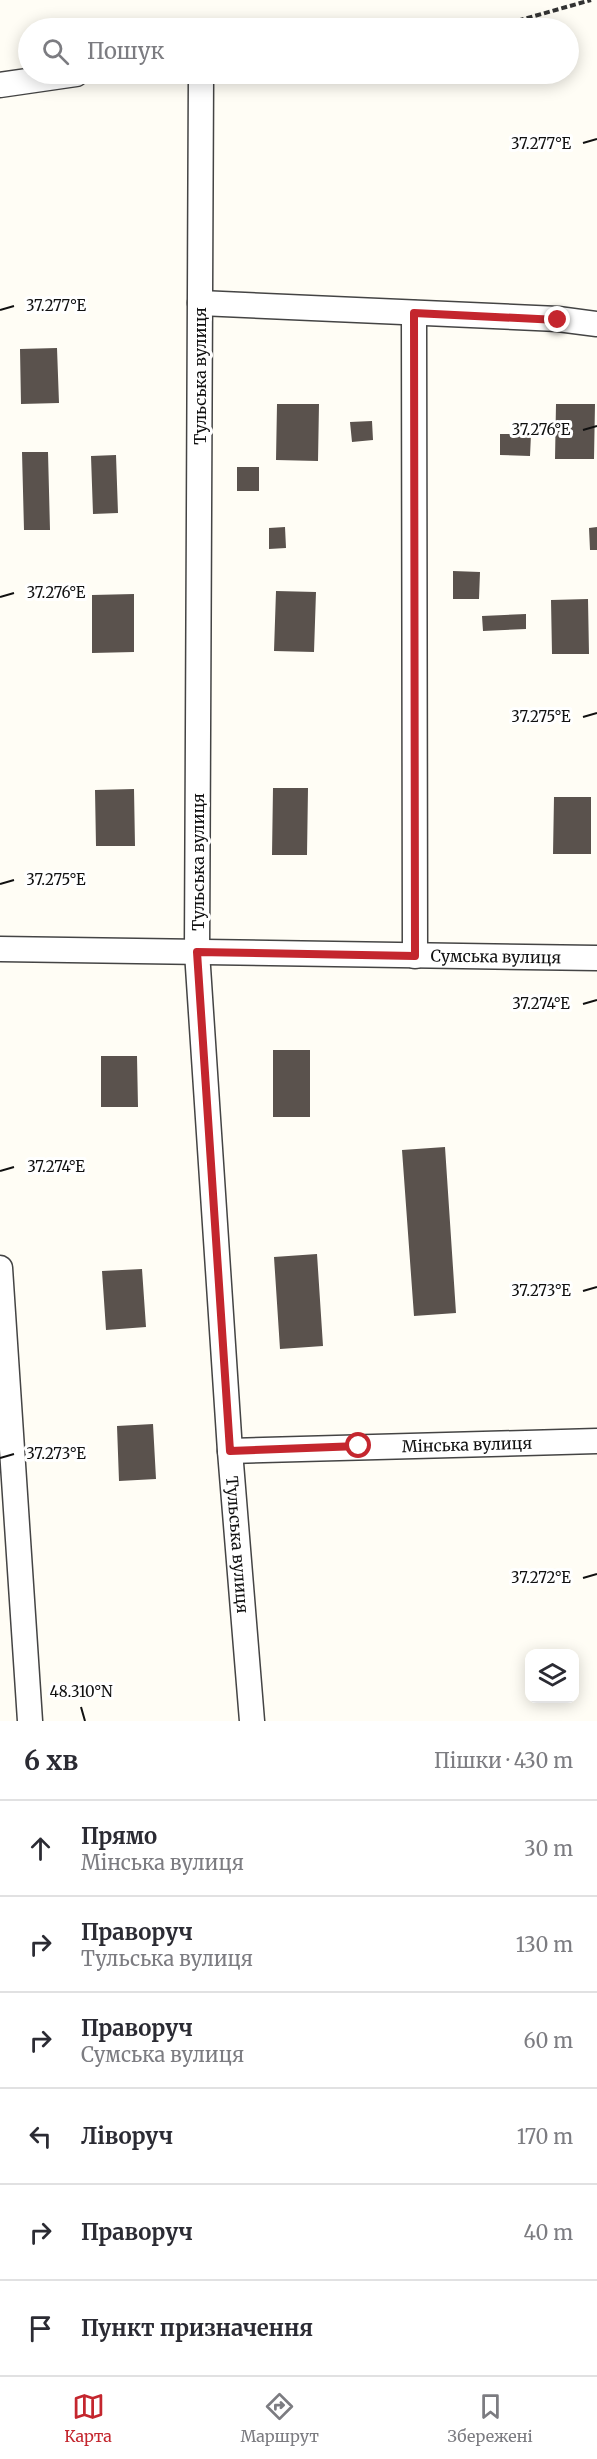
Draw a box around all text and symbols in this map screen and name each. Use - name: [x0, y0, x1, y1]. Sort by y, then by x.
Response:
- search box: [18, 18, 579, 84]
- icon: search: [39, 35, 72, 68]
- text: Пошук: [87, 37, 164, 65]
- text: 37.277°E: [511, 134, 572, 153]
- text: 37.277°E: [26, 296, 87, 315]
- route end: [544, 306, 570, 332]
- street label: Тульська вулиця: [190, 307, 210, 445]
- text: 37.276°E: [512, 420, 571, 439]
- text: 37.276°E: [27, 583, 86, 602]
- text: 37.275°E: [511, 707, 571, 726]
- street label: Тульська вулиця: [188, 793, 208, 931]
- text: 37.275°E: [26, 870, 86, 889]
- street label: Сумська вулиця: [431, 945, 561, 967]
- text: 37.274°E: [512, 994, 570, 1013]
- text: 37.274°E: [27, 1157, 85, 1176]
- text: 37.273°E: [511, 1281, 571, 1300]
- route start: [345, 1432, 371, 1458]
- street label: Мінська вулиця: [401, 1433, 532, 1456]
- text: 37.273°E: [26, 1444, 86, 1463]
- street label: Тульська вулиця: [222, 1475, 253, 1614]
- text: 37.272°E: [511, 1568, 571, 1587]
- map controls: [525, 1649, 579, 1703]
- button: layers: [525, 1649, 579, 1703]
- text: 48.310°N: [49, 1682, 113, 1701]
- text: 6 хв: [24, 1744, 78, 1777]
- text: Пішки · 430 m: [434, 1748, 573, 1773]
- text: Прямо: [81, 1822, 157, 1850]
- icon: ahead: [24, 1832, 57, 1865]
- text: 30 m: [524, 1836, 573, 1861]
- text: Мінська вулиця: [81, 1850, 244, 1875]
- text: Праворуч: [81, 1918, 193, 1946]
- icon: right: [24, 1928, 57, 1961]
- text: 130 m: [516, 1932, 573, 1957]
- text: Тульська вулиця: [81, 1946, 253, 1971]
- text: Праворуч: [81, 2014, 193, 2042]
- icon: right: [24, 2024, 57, 2057]
- text: 60 m: [523, 2028, 573, 2053]
- text: Сумська вулиця: [81, 2042, 244, 2067]
- icon: left: [24, 2120, 57, 2153]
- text: Ліворуч: [81, 2122, 173, 2150]
- text: 170 m: [517, 2124, 573, 2149]
- icon: right: [24, 2216, 57, 2249]
- text: Праворуч: [81, 2218, 193, 2246]
- text: 40 m: [523, 2220, 573, 2245]
- icon: arrive: [24, 2312, 57, 2345]
- text: Пункт призначення: [81, 2314, 313, 2342]
- tab: Карта: [64, 2390, 112, 2446]
- tab: Маршрут: [241, 2390, 319, 2446]
- tab: Збережені: [448, 2390, 533, 2446]

